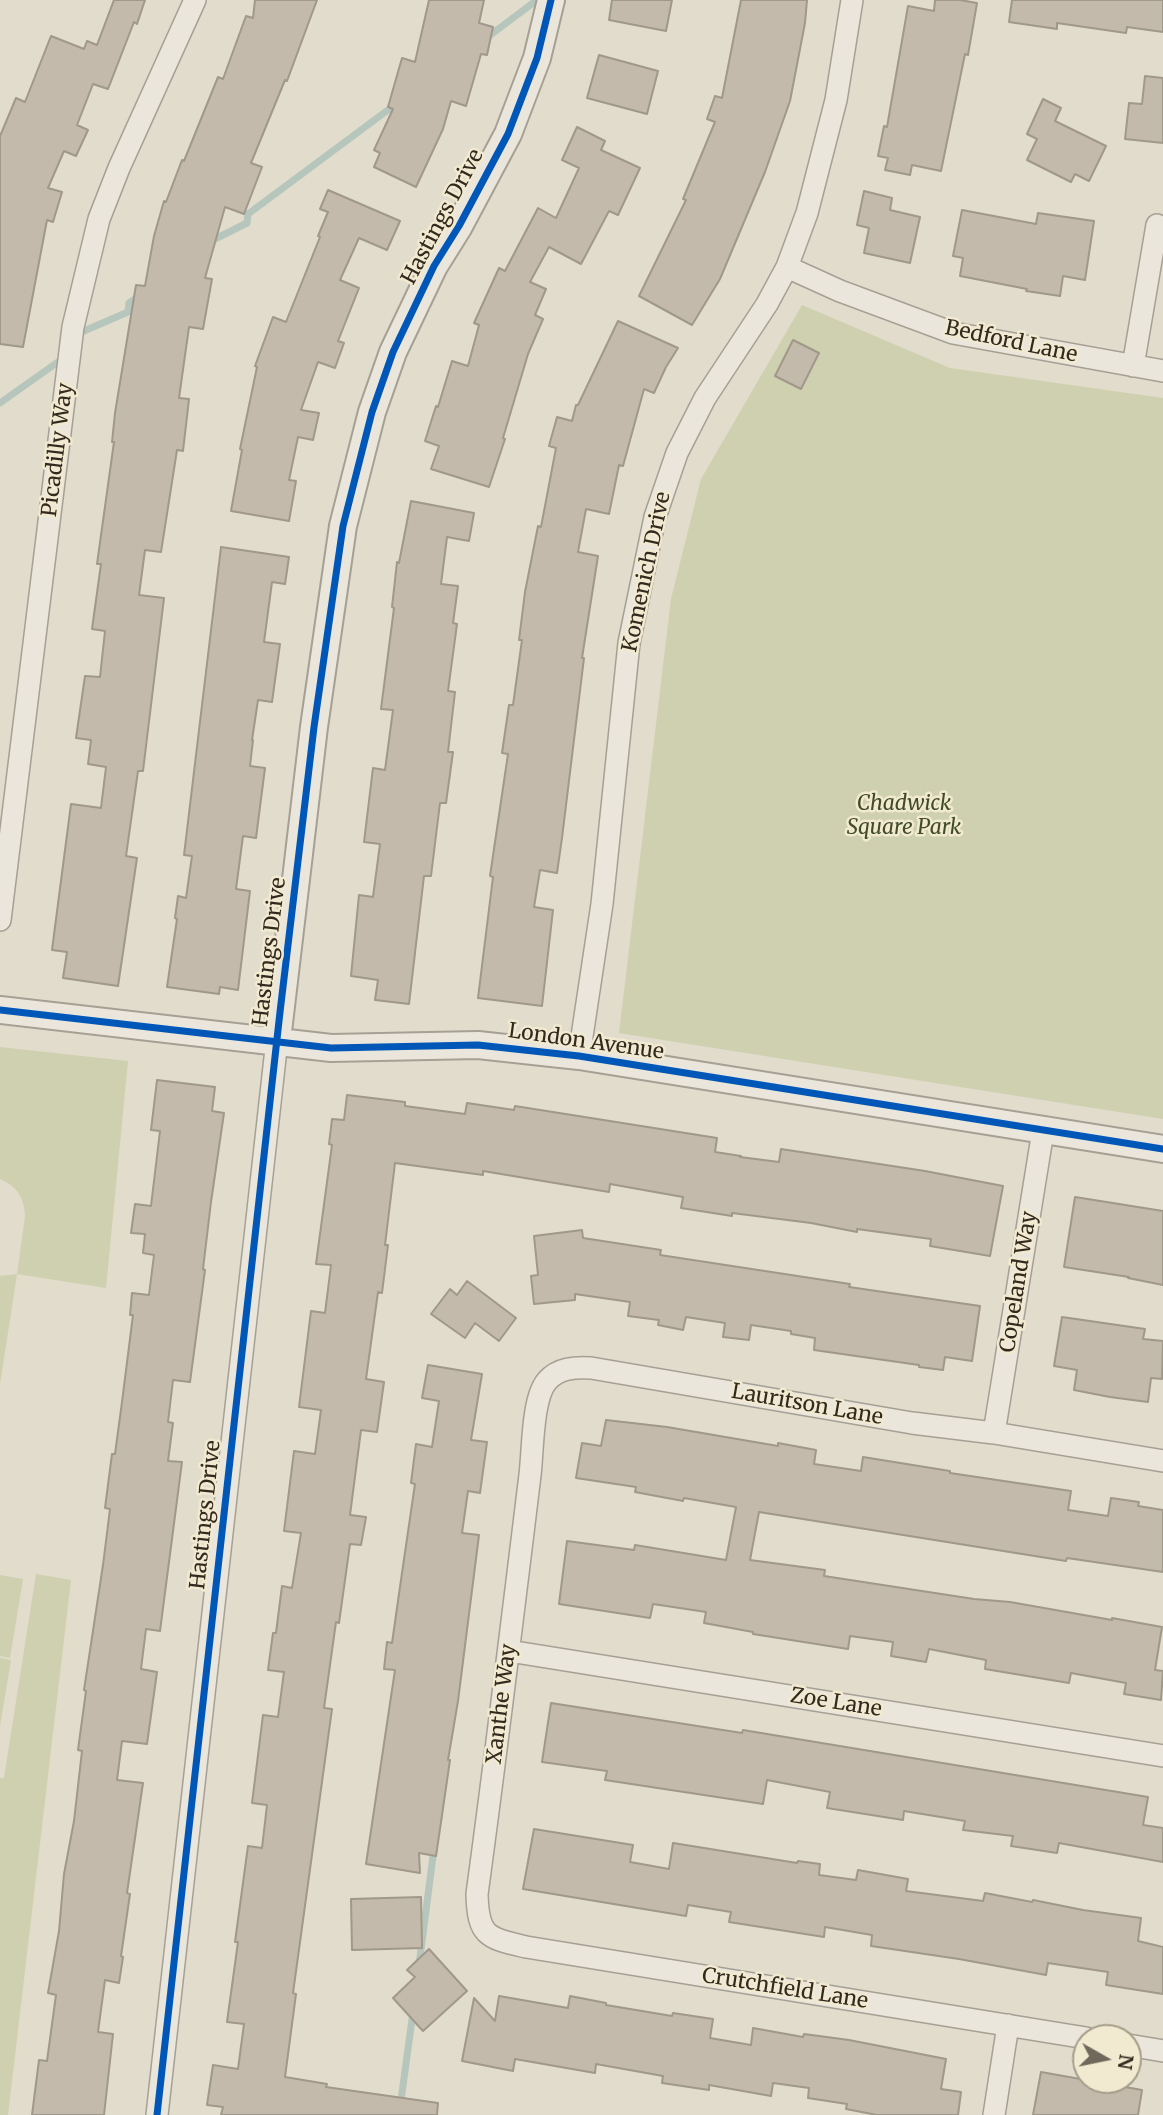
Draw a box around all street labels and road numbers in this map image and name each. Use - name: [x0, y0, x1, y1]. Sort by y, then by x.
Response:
- street label: Hastings Drive: [397, 145, 489, 289]
- street label: Bedford Lane: [943, 316, 1079, 368]
- street label: Picadilly Way: [37, 382, 79, 518]
- street label: Komenich Drive: [618, 490, 676, 654]
- street label: Hastings Drive: [248, 876, 292, 1028]
- street label: London Avenue: [506, 1019, 666, 1065]
- street label: Copeland Way: [995, 1210, 1043, 1354]
- street label: Lauritson Lane: [729, 1379, 885, 1431]
- street label: Hastings Drive: [186, 1439, 226, 1591]
- street label: Xanthe Way: [482, 1642, 522, 1766]
- street label: Zoe Lane: [788, 1683, 884, 1723]
- street label: Crutchfield Lane: [700, 1963, 870, 2015]

